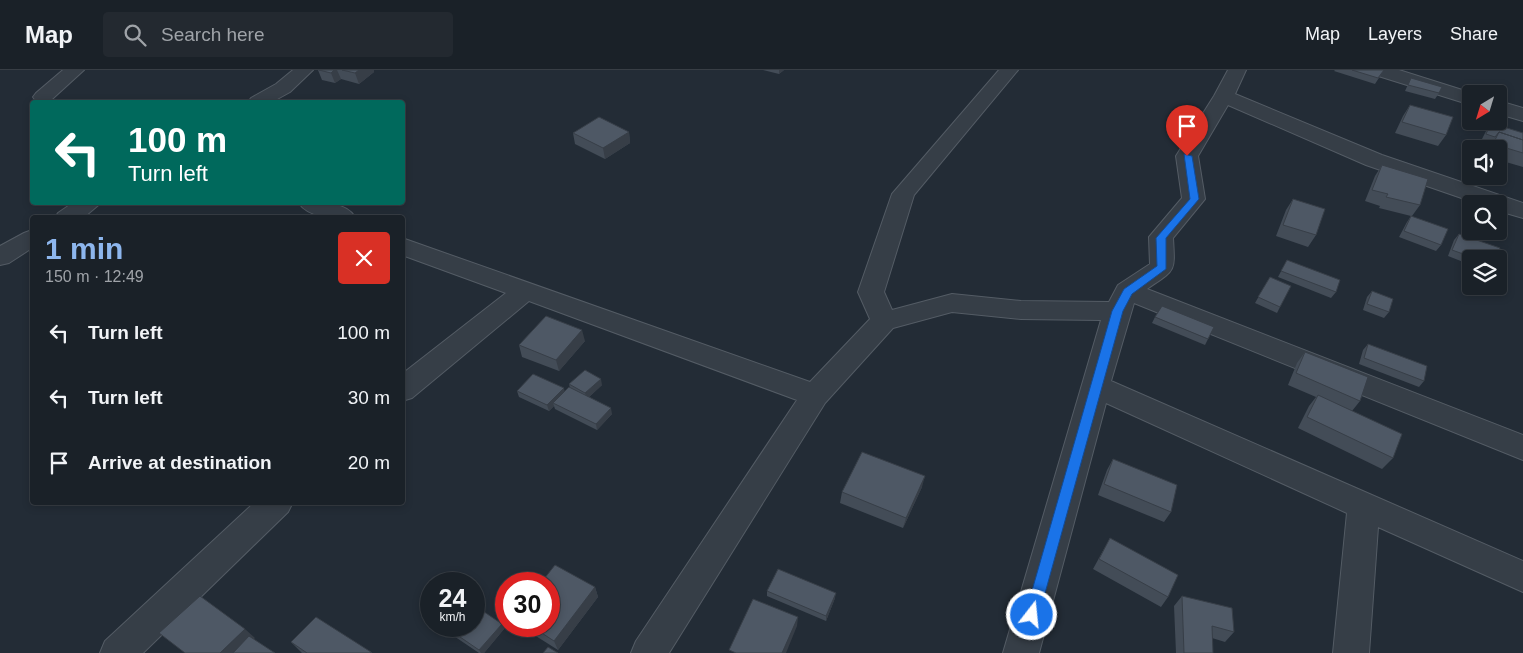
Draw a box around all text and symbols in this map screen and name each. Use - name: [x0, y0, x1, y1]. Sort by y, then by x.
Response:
- search box: [103, 12, 453, 57]
- text: Map: [25, 21, 73, 48]
- icon: search: [121, 21, 149, 49]
- text: Search here: [161, 24, 265, 45]
- text: Map: [1305, 24, 1340, 44]
- text: Layers: [1368, 24, 1422, 44]
- text: Share: [1450, 24, 1498, 44]
- north arrow: [1462, 85, 1508, 130]
- map controls: [1462, 85, 1507, 295]
- pin: [1166, 105, 1208, 156]
- icon: arrive: [1173, 112, 1201, 140]
- icon: left: [45, 120, 110, 185]
- text: 100 m: [128, 120, 227, 159]
- button: sound: [1462, 140, 1507, 185]
- text: Turn left: [128, 161, 208, 186]
- button: search: [1462, 195, 1507, 240]
- text: 1 min: [45, 232, 123, 265]
- button: close: [338, 232, 390, 284]
- button: layers: [1462, 250, 1507, 295]
- text: 150 m · 12:49: [45, 268, 144, 285]
- icon: left: [45, 319, 73, 347]
- text: Turn left: [88, 322, 163, 343]
- text: 100 m: [337, 322, 390, 343]
- icon: left: [45, 384, 73, 412]
- text: Turn left: [88, 387, 163, 408]
- text: 30 m: [348, 387, 390, 408]
- icon: arrive: [45, 449, 73, 477]
- text: Arrive at destination: [88, 452, 272, 473]
- text: 20 m: [348, 452, 390, 473]
- speed limit sign: 30: [495, 572, 560, 637]
- text: 24: [439, 584, 466, 612]
- position arrow: [1005, 588, 1057, 640]
- text: km/h: [439, 610, 466, 624]

